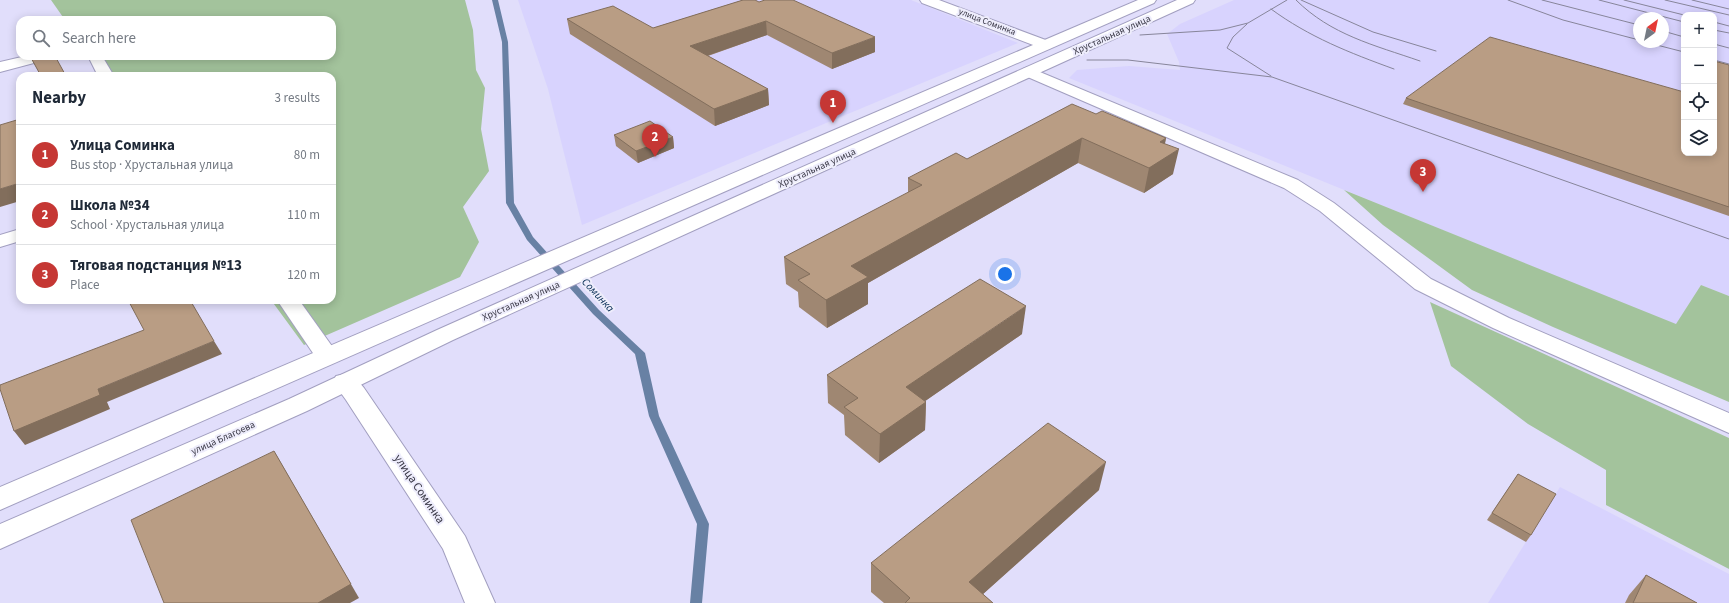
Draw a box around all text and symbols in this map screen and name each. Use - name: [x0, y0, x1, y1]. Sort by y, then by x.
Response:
- street label: улица Соминка: [957, 5, 1017, 39]
- street label: Хрустальная улица: [1071, 12, 1153, 58]
- north arrow: [1633, 12, 1669, 48]
- map controls: [1681, 12, 1717, 156]
- button: +: [1681, 12, 1717, 48]
- search box: [16, 16, 336, 60]
- icon: search: [30, 27, 52, 49]
- text: Search here: [62, 28, 136, 49]
- button: −: [1681, 48, 1717, 84]
- button: locate: [1681, 84, 1717, 120]
- text: Nearby: [32, 86, 86, 110]
- text: 3 results: [275, 89, 320, 107]
- pin: 1: [820, 90, 846, 123]
- button: layers: [1681, 120, 1717, 156]
- pin: 2: [642, 124, 668, 157]
- text: Улица Соминка: [70, 135, 175, 156]
- street label: Хрустальная улица: [776, 145, 858, 191]
- text: 1: [42, 146, 48, 164]
- text: 80 m: [294, 146, 320, 164]
- text: Bus stop · Хрустальная улица: [70, 156, 233, 174]
- pin: 3: [1410, 159, 1436, 192]
- text: Школа №34: [70, 195, 150, 216]
- text: 2: [42, 206, 48, 224]
- text: 110 m: [287, 206, 320, 224]
- text: School · Хрустальная улица: [70, 216, 224, 234]
- text: Тяговая подстанция №13: [70, 255, 242, 276]
- your location: [995, 264, 1015, 284]
- text: 3: [42, 266, 48, 284]
- text: 120 m: [287, 266, 320, 284]
- water label: Соминка: [578, 275, 618, 315]
- text: Place: [70, 276, 99, 294]
- street label: Хрустальная улица: [480, 278, 562, 324]
- street label: улица Благоева: [189, 418, 257, 458]
- street label: улица Соминка: [390, 451, 448, 527]

